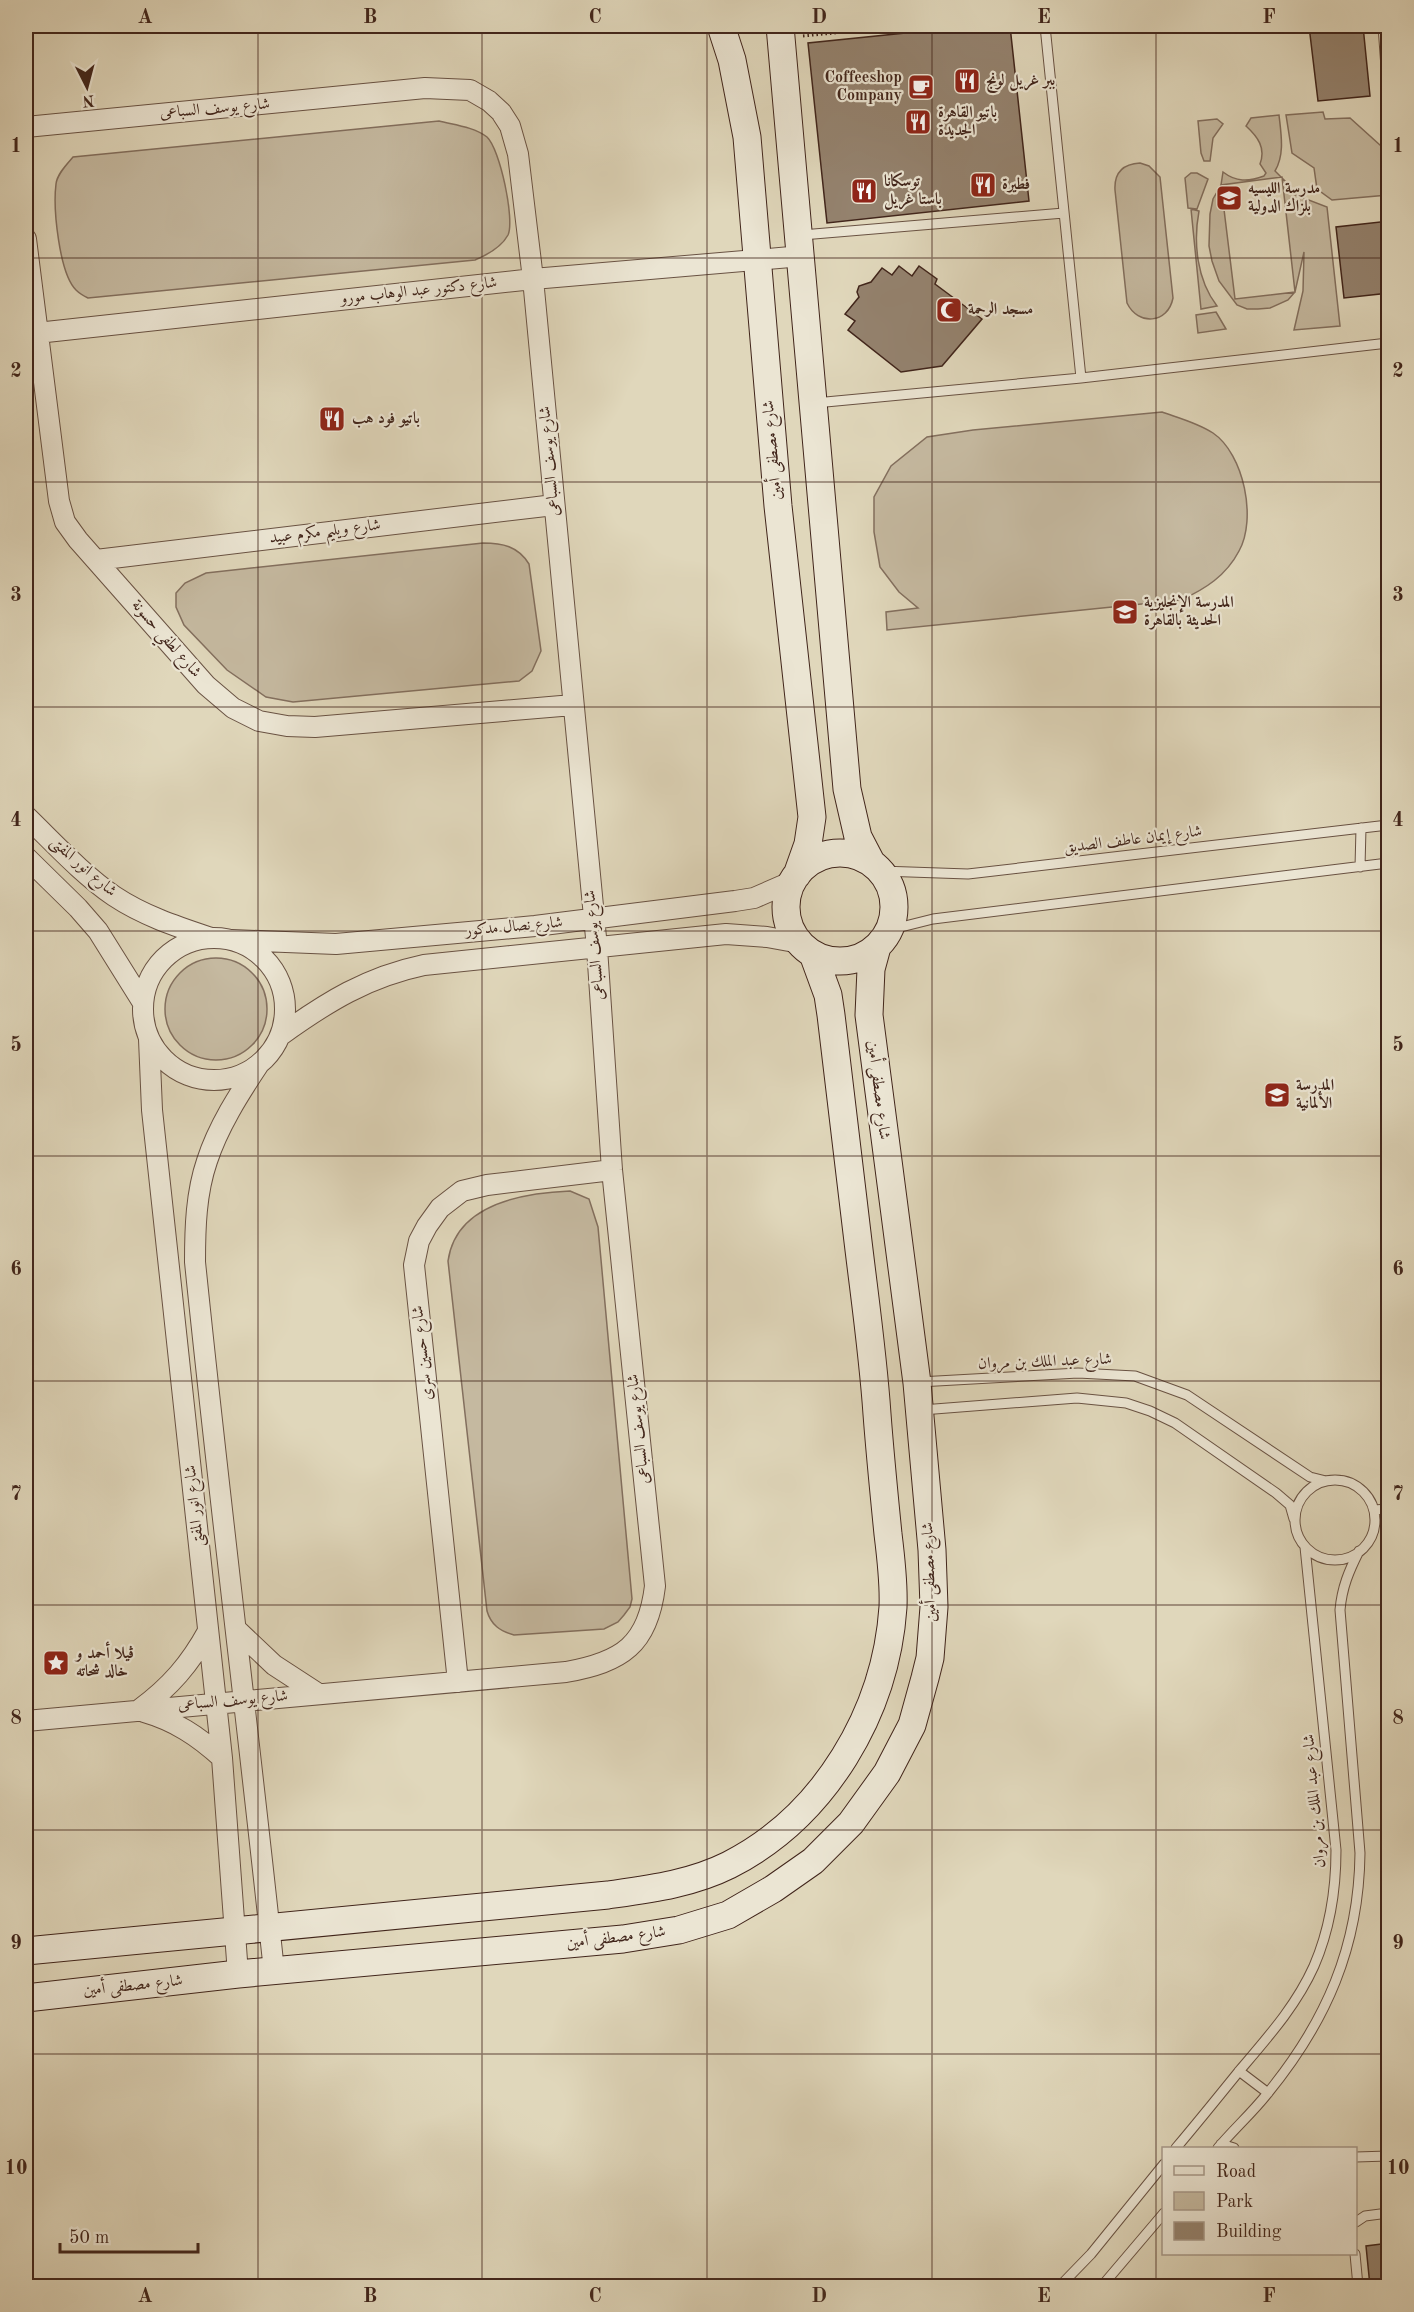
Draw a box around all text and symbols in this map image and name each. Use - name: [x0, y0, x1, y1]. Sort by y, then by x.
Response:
- text: A: [137, 8, 153, 28]
- text: B: [363, 8, 377, 28]
- text: C: [588, 8, 602, 28]
- text: D: [811, 8, 827, 28]
- text: E: [1037, 8, 1051, 28]
- text: F: [1262, 8, 1276, 28]
- north arrow: [57, 57, 117, 117]
- restaurant icon: ببر غريل لونج: [952, 66, 982, 96]
- place label: Coffeeshop Company: [824, 70, 902, 104]
- cafe icon: Coffeeshop Company: [906, 72, 936, 102]
- place label: ببر غريل لونج: [986, 72, 1055, 93]
- text: N: [81, 91, 95, 109]
- street label: شارع يوسف السباعى: [159, 96, 271, 126]
- place label: باتيو القاهرة الجديدة: [938, 104, 997, 139]
- restaurant icon: باتيو القاهرة الجديدة: [903, 107, 933, 137]
- text: 1: [10, 137, 22, 157]
- text: 1: [1392, 137, 1404, 157]
- restaurant icon: فطيرة: [968, 170, 998, 200]
- place label: توسكانا باستا غريل: [884, 172, 942, 210]
- restaurant icon: توسكانا باستا غريل: [849, 176, 879, 206]
- place label: فطيرة: [1002, 177, 1030, 193]
- place label: مدرسة الليسيه بلزاك الدولية: [1248, 181, 1320, 216]
- school or university icon: مدرسة الليسيه بلزاك الدولية: [1214, 183, 1244, 213]
- street label: شارع دكتور عبد الوهاب مورو: [338, 274, 498, 311]
- mosque icon: مسجد الرحمة: [934, 295, 964, 325]
- place label: مسجد الرحمة: [968, 301, 1033, 318]
- text: 2: [10, 362, 22, 382]
- text: 2: [1392, 362, 1404, 382]
- street label: شارع مصطفى أمين: [756, 399, 789, 501]
- restaurant icon: باتيو فود هب: [317, 404, 347, 434]
- street label: شارع يوسف السباعى: [537, 405, 567, 517]
- place label: باتيو فود هب: [352, 410, 420, 428]
- street label: شارع ويليم مكرم عبيد: [268, 516, 382, 554]
- text: 3: [10, 586, 22, 606]
- text: 3: [1392, 586, 1404, 606]
- place label: المدرسة الإنجليزية الحديثة بالقاهرة: [1144, 593, 1234, 630]
- street label: شارع لطفي حسونة: [124, 597, 204, 685]
- school or university icon: المدرسة الإنجليزية الحديثة بالقاهرة: [1110, 597, 1140, 627]
- text: 4: [10, 811, 22, 831]
- text: 4: [1392, 811, 1404, 831]
- street label: شارع إيمان عاطف الصديق: [1063, 824, 1203, 860]
- street label: شارع انور المفتى: [44, 834, 119, 903]
- street label: شارع يوسف السباعى: [582, 889, 612, 1001]
- street label: شارع نصال مدكور: [463, 914, 564, 943]
- text: 5: [10, 1035, 22, 1056]
- text: 5: [1392, 1035, 1404, 1056]
- street label: شارع مصطفى أمين: [860, 1039, 897, 1141]
- place label: المدرسة الألمانية: [1296, 1078, 1334, 1112]
- school or university icon: المدرسة الألمانية: [1262, 1080, 1292, 1110]
- text: 6: [10, 1260, 22, 1280]
- text: 6: [1392, 1260, 1404, 1280]
- street label: شارع حسين سرى: [410, 1304, 440, 1401]
- street label: شارع عبد الملك بن مروان: [978, 1352, 1112, 1376]
- street label: شارع يوسف السباعى: [625, 1373, 657, 1485]
- street label: شارع انور المفتى: [183, 1464, 211, 1548]
- text: 7: [10, 1485, 22, 1505]
- text: 7: [1392, 1485, 1404, 1505]
- street label: شارع مصطفى أمين: [915, 1522, 944, 1622]
- place label: ڤيلا أحمد و خالد شحاته: [74, 1641, 134, 1680]
- place icon: ڤيلا أحمد و خالد شحاته: [41, 1648, 71, 1678]
- street label: شارع يوسف السباعى: [177, 1688, 289, 1718]
- text: 8: [10, 1709, 22, 1729]
- text: 8: [1392, 1709, 1404, 1729]
- street label: شارع عبد الملك بن مروان: [1301, 1733, 1333, 1869]
- street label: شارع مصطفى أمين: [565, 1919, 667, 1956]
- text: 9: [10, 1934, 22, 1954]
- text: 9: [1392, 1934, 1404, 1954]
- street label: شارع مصطفى أمين: [82, 1968, 184, 2003]
- legend: [1162, 2147, 1357, 2255]
- text: 10: [4, 2159, 28, 2179]
- text: 10: [1386, 2159, 1410, 2179]
- text: Road: [1216, 2163, 1256, 2181]
- text: Park: [1216, 2193, 1253, 2211]
- scale bar: [60, 2216, 198, 2254]
- text: Building: [1216, 2223, 1282, 2241]
- text: 50 m: [69, 2229, 109, 2247]
- text: A: [137, 2287, 153, 2307]
- text: B: [363, 2287, 377, 2307]
- text: C: [588, 2287, 602, 2307]
- text: D: [811, 2287, 827, 2307]
- text: E: [1037, 2287, 1051, 2307]
- text: F: [1262, 2287, 1276, 2307]

